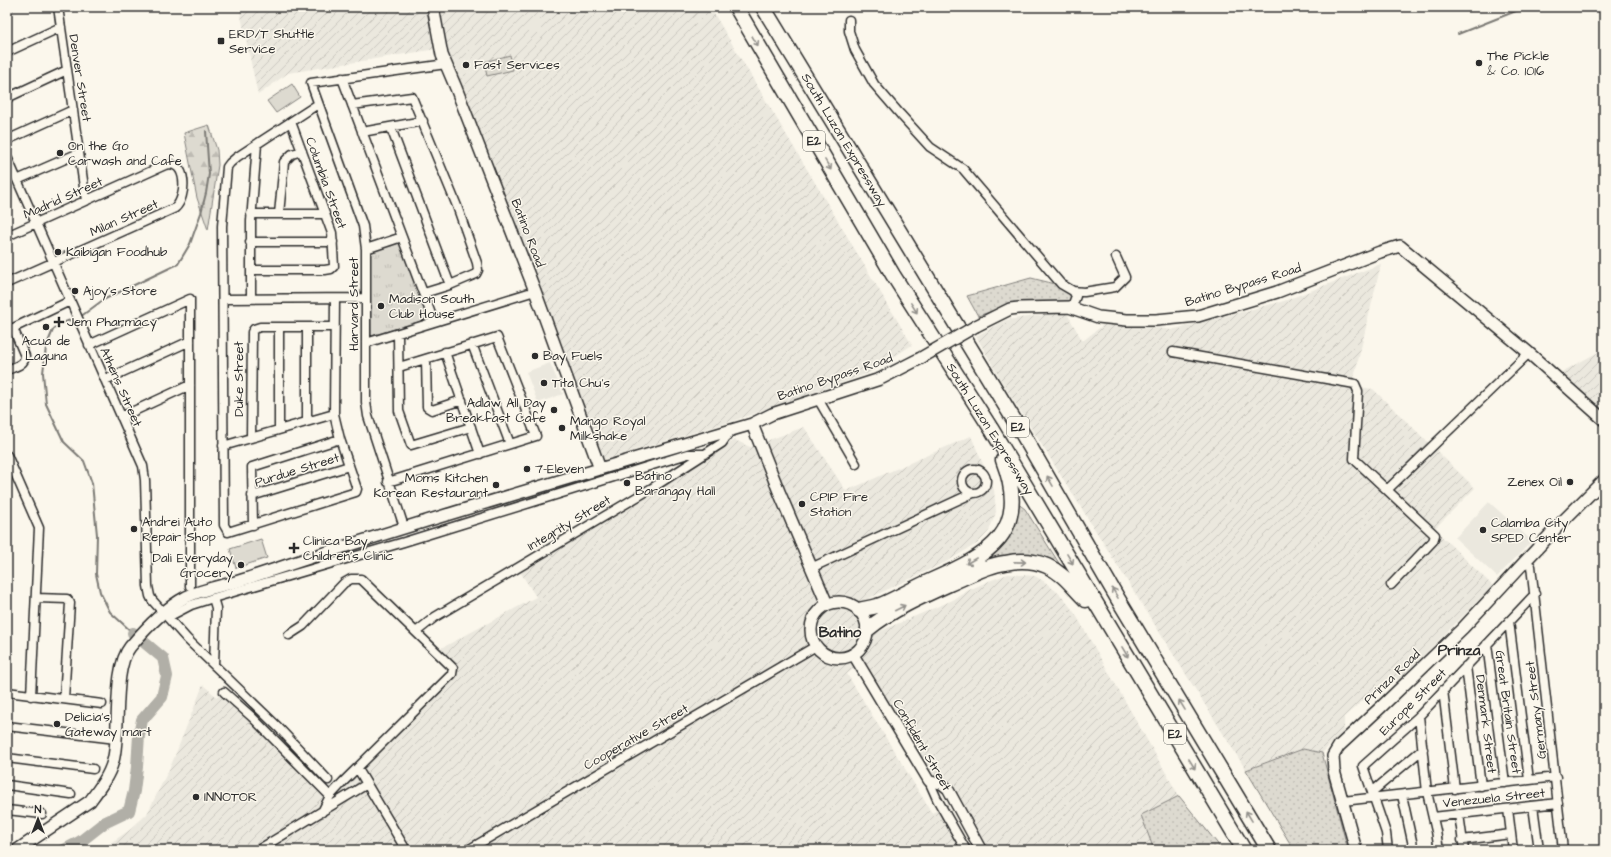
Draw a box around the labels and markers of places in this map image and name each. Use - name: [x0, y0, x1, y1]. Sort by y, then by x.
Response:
- place label: ERD/T Shuttle Service: [229, 25, 315, 58]
- marker: ERD/T Shuttle Service: [216, 36, 226, 46]
- place label: The Pickle & Co. 1016: [1487, 47, 1549, 80]
- place label: Fast Services: [474, 56, 560, 74]
- marker: The Pickle & Co. 1016: [1474, 58, 1484, 68]
- marker: Fast Services: [461, 60, 471, 70]
- place label: On the Go Carwash and Cafe: [68, 137, 182, 170]
- marker: On the Go Carwash and Cafe: [55, 148, 65, 158]
- place label: Kaibigan Foodhub: [66, 243, 168, 262]
- marker: Kaibigan Foodhub: [53, 247, 63, 257]
- place label: Ajoy's Store: [83, 282, 157, 301]
- marker: Ajoy's Store: [70, 286, 80, 296]
- place label: Madison South Club House: [389, 290, 475, 323]
- marker: Madison South Club House: [376, 301, 386, 311]
- place label: Jem Pharmacy: [67, 313, 157, 332]
- marker: Jem Pharmacy: [54, 317, 64, 327]
- marker: Acua de Laguna: [41, 322, 51, 332]
- place label: Acua de Laguna: [22, 332, 70, 366]
- place label: Bay Fuels: [543, 347, 603, 366]
- marker: Bay Fuels: [530, 351, 540, 361]
- place label: Tita Chu's: [552, 374, 610, 392]
- marker: Tita Chu's: [539, 378, 549, 388]
- place label: Adlaw All Day Breakfast Cafe: [446, 394, 546, 427]
- marker: Adlaw All Day Breakfast Cafe: [549, 405, 559, 415]
- place label: Mango Royal Milkshake: [570, 412, 645, 445]
- marker: Mango Royal Milkshake: [557, 423, 567, 433]
- place label: 7-Eleven: [535, 460, 585, 478]
- marker: 7-Eleven: [522, 464, 532, 474]
- place label: Batino Barangay Hall: [635, 467, 715, 501]
- place label: Moms Kitchen Korean Restaurant: [373, 469, 489, 502]
- place label: Zenex Oil: [1507, 473, 1562, 491]
- marker: Zenex Oil: [1565, 477, 1575, 487]
- marker: Batino Barangay Hall: [622, 478, 632, 488]
- marker: Moms Kitchen Korean Restaurant: [491, 480, 501, 490]
- place label: CPIP Fire Station: [810, 488, 868, 521]
- marker: CPIP Fire Station: [797, 499, 807, 509]
- place label: Andrei Auto Repair Shop: [142, 513, 216, 546]
- place label: Calamba City SPED Center: [1491, 514, 1571, 547]
- marker: Andrei Auto Repair Shop: [129, 524, 139, 534]
- marker: Calamba City SPED Center: [1478, 525, 1488, 535]
- place label: Clinica Bay Children's Clinic: [303, 532, 394, 565]
- marker: Clinica Bay Children's Clinic: [288, 542, 300, 554]
- place label: Dali Everyday Grocery: [153, 549, 233, 583]
- marker: Dali Everyday Grocery: [236, 560, 246, 570]
- place label: Delicia's Gateway mart: [65, 708, 152, 742]
- marker: Delicia's Gateway mart: [52, 719, 62, 729]
- place label: INNOTOR: [204, 788, 257, 806]
- marker: INNOTOR: [191, 792, 201, 802]

